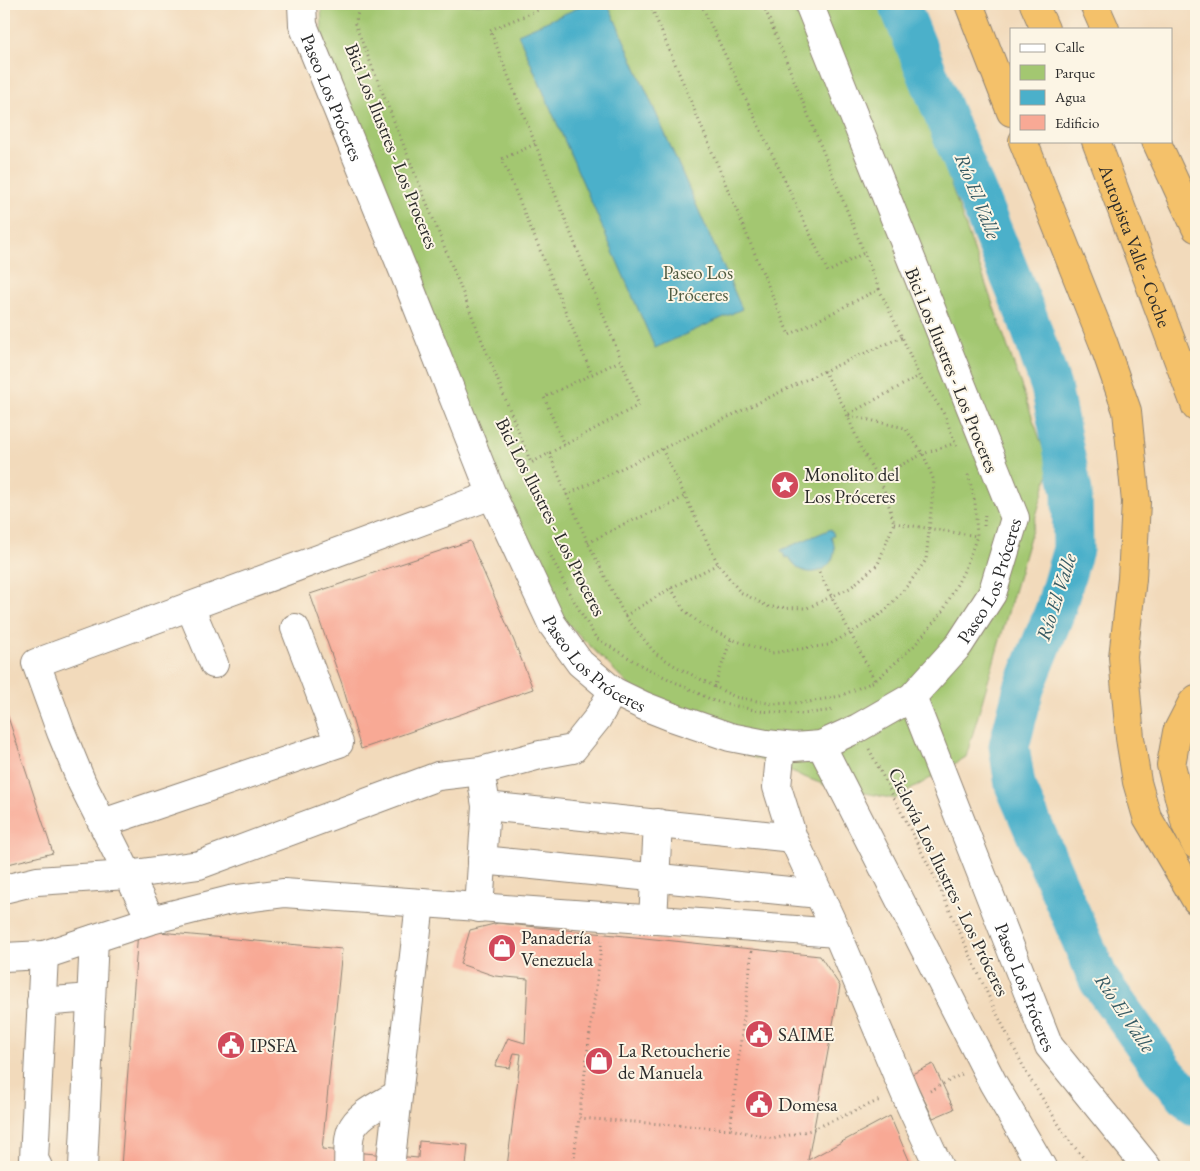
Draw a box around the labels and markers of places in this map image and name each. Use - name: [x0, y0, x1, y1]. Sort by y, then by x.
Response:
- place label: Monolito del Los Próceres: [804, 462, 900, 509]
- place icon: Monolito del Los Próceres: [770, 470, 800, 500]
- place label: Panadería Venezuela: [521, 925, 594, 972]
- shop icon: Panadería Venezuela: [487, 933, 517, 963]
- public building icon: SAIME: [744, 1019, 774, 1049]
- place label: SAIME: [778, 1022, 835, 1047]
- public building icon: IPSFA: [216, 1030, 246, 1060]
- place label: IPSFA: [250, 1033, 298, 1058]
- place label: La Retoucherie de Manuela: [618, 1038, 730, 1085]
- shop icon: La Retoucherie de Manuela: [584, 1046, 614, 1076]
- public building icon: Domesa: [744, 1089, 774, 1119]
- place label: Domesa: [778, 1092, 838, 1117]

